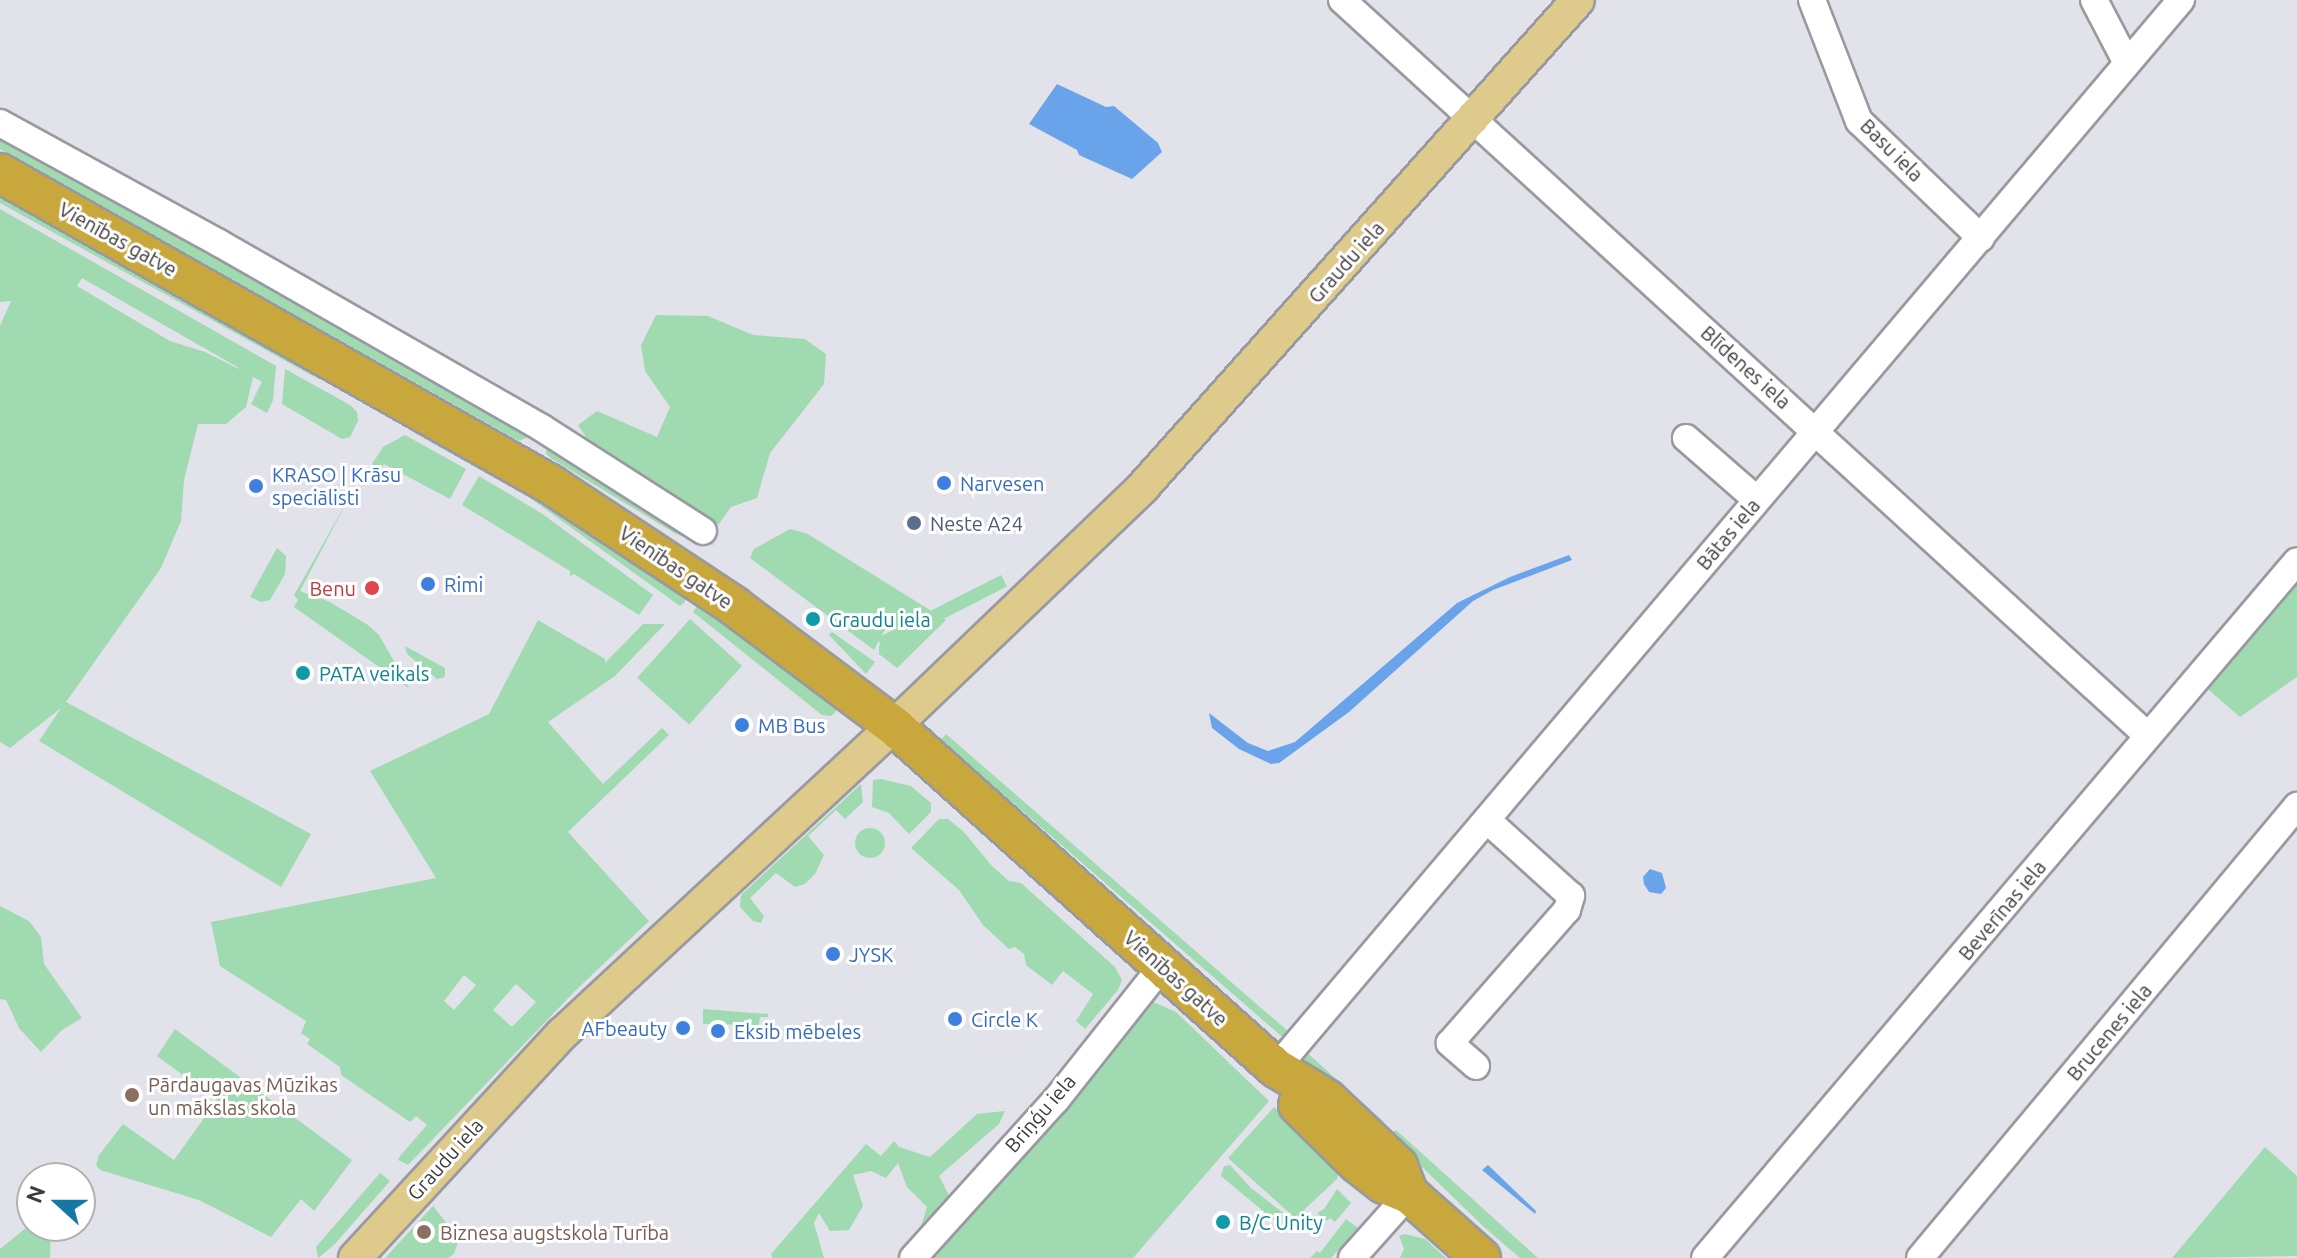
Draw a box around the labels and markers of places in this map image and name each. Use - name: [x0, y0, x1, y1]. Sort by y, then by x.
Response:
- place label: KRASO | Krāsu speciālisti: [272, 462, 401, 509]
- place label: Narvesen: [960, 471, 1044, 495]
- marker: Narvesen: [935, 474, 953, 492]
- marker: KRASO | Krāsu speciālisti: [247, 477, 265, 495]
- place label: Neste A24: [930, 511, 1023, 535]
- marker: Neste A24: [905, 514, 923, 532]
- place label: Rimi: [444, 572, 483, 596]
- marker: Rimi: [419, 575, 437, 593]
- place label: Benu: [309, 576, 356, 600]
- marker: Benu: [363, 579, 381, 597]
- place label: Graudu iela: [829, 607, 931, 631]
- marker: Graudu iela: [804, 610, 822, 628]
- place label: PATA veikals: [319, 661, 430, 685]
- marker: PATA veikals: [294, 664, 312, 682]
- place label: MB Bus: [758, 713, 825, 737]
- marker: MB Bus: [733, 716, 751, 734]
- place label: JYSK: [849, 942, 893, 966]
- marker: JYSK: [824, 945, 842, 963]
- place label: Circle K: [971, 1007, 1038, 1031]
- marker: Circle K: [946, 1010, 964, 1028]
- place label: AFbeauty: [582, 1016, 667, 1040]
- marker: AFbeauty: [674, 1019, 692, 1037]
- place label: Eksib mēbeles: [734, 1019, 861, 1043]
- marker: Eksib mēbeles: [709, 1022, 727, 1040]
- place label: Pārdaugavas Mūzikas un mākslas skola: [148, 1072, 338, 1119]
- marker: Pārdaugavas Mūzikas un mākslas skola: [123, 1086, 141, 1104]
- place label: B/C Unity: [1239, 1210, 1323, 1234]
- marker: B/C Unity: [1214, 1213, 1232, 1231]
- place label: Biznesa augstskola Turība: [440, 1220, 669, 1244]
- marker: Biznesa augstskola Turība: [415, 1223, 433, 1241]

